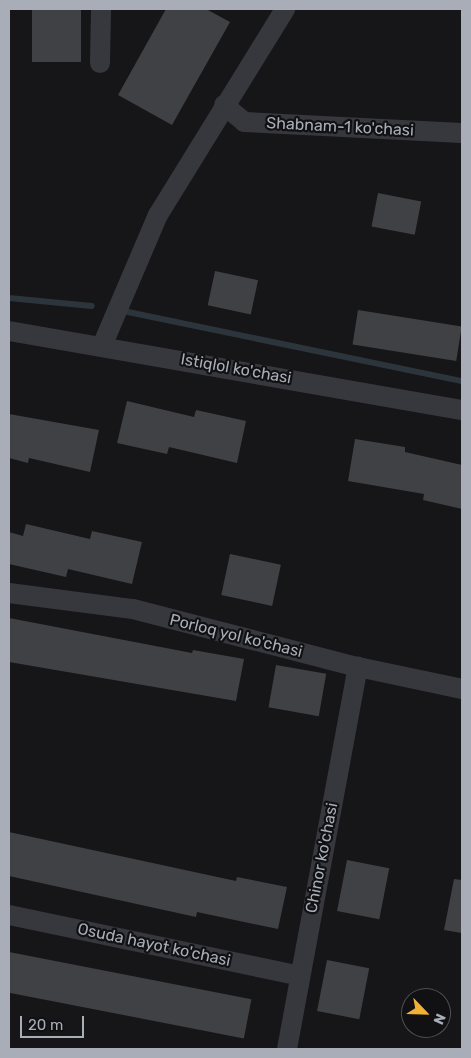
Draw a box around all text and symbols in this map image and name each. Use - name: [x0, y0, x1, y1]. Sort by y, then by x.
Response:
- street label: Shabnam-1 ko'chasi: [266, 114, 414, 140]
- street label: Istiqlol ko'chasi: [179, 350, 293, 388]
- street label: Porloq yol ko'chasi: [167, 610, 305, 662]
- street label: Chinor ko'chasi: [302, 801, 342, 915]
- street label: Osuda hayot ko'chasi: [76, 919, 232, 971]
- north arrow: [401, 988, 451, 1038]
- scale bar: [22, 1006, 86, 1038]
- text: N: [429, 1011, 449, 1027]
- text: 20 m: [28, 1016, 63, 1034]

